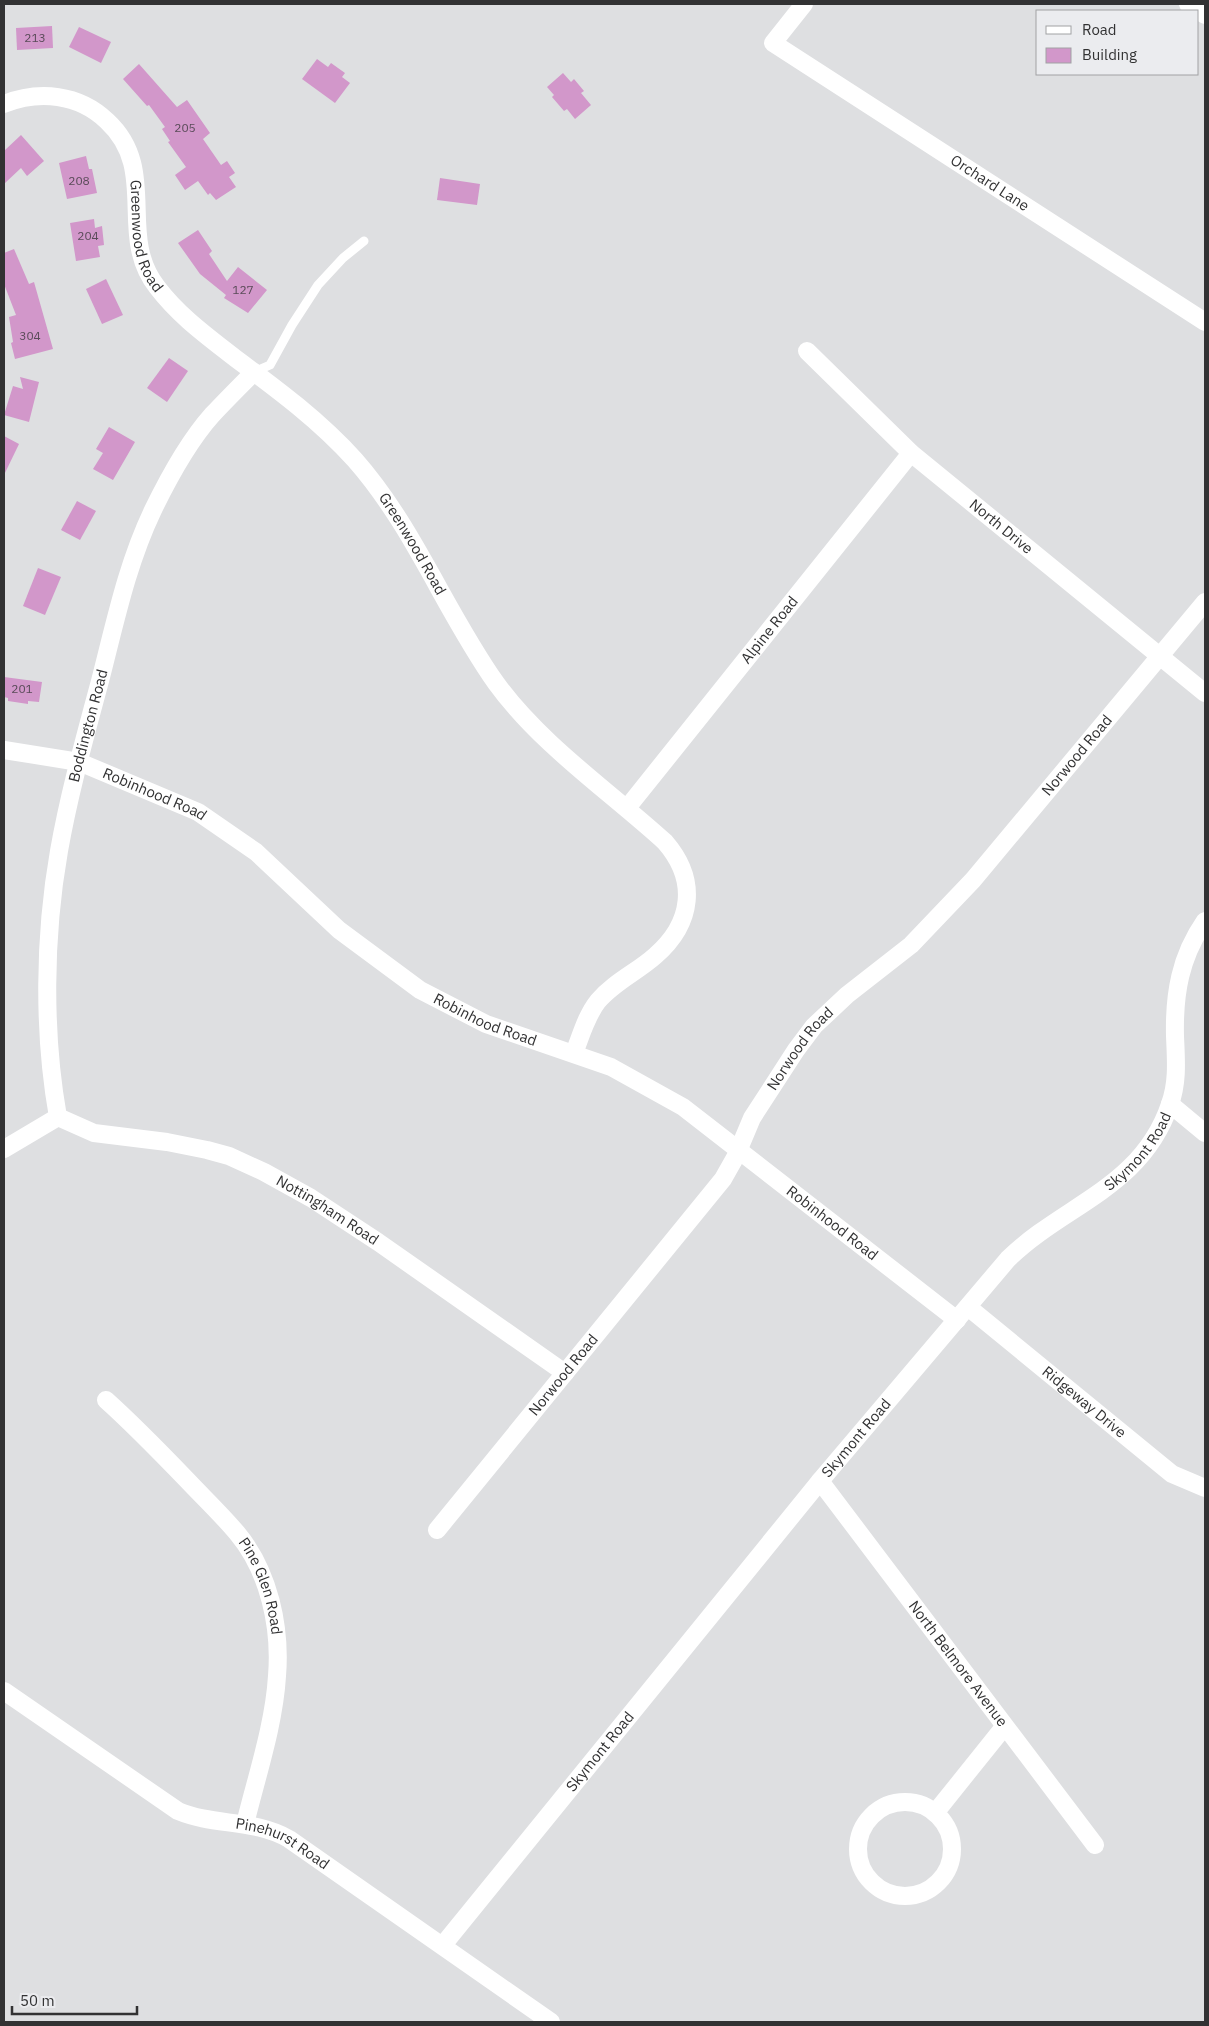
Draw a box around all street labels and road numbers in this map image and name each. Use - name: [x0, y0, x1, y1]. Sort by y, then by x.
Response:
- street label: Orchard Lane: [947, 150, 1033, 215]
- street label: Greenwood Road: [126, 179, 168, 296]
- street label: Greenwood Road: [375, 489, 451, 598]
- street label: North Drive: [966, 495, 1037, 558]
- street label: Alpine Road: [736, 592, 802, 667]
- street label: Boddington Road: [64, 667, 112, 784]
- street label: Norwood Road: [1037, 711, 1116, 799]
- street label: Robinhood Road: [100, 763, 211, 824]
- street label: Robinhood Road: [430, 989, 539, 1050]
- street label: Norwood Road: [762, 1003, 837, 1094]
- street label: Skymont Road: [1100, 1109, 1175, 1195]
- street label: Nottingham Road: [273, 1171, 382, 1249]
- street label: Robinhood Road: [783, 1181, 882, 1264]
- street label: Norwood Road: [524, 1330, 602, 1419]
- street label: Ridgeway Drive: [1038, 1362, 1130, 1442]
- street label: Skymont Road: [817, 1394, 895, 1481]
- street label: Pine Glen Road: [235, 1533, 287, 1636]
- street label: North Belmore Avenue: [905, 1597, 1012, 1730]
- street label: Skymont Road: [562, 1708, 638, 1795]
- street label: Pinehurst Road: [234, 1813, 333, 1873]

